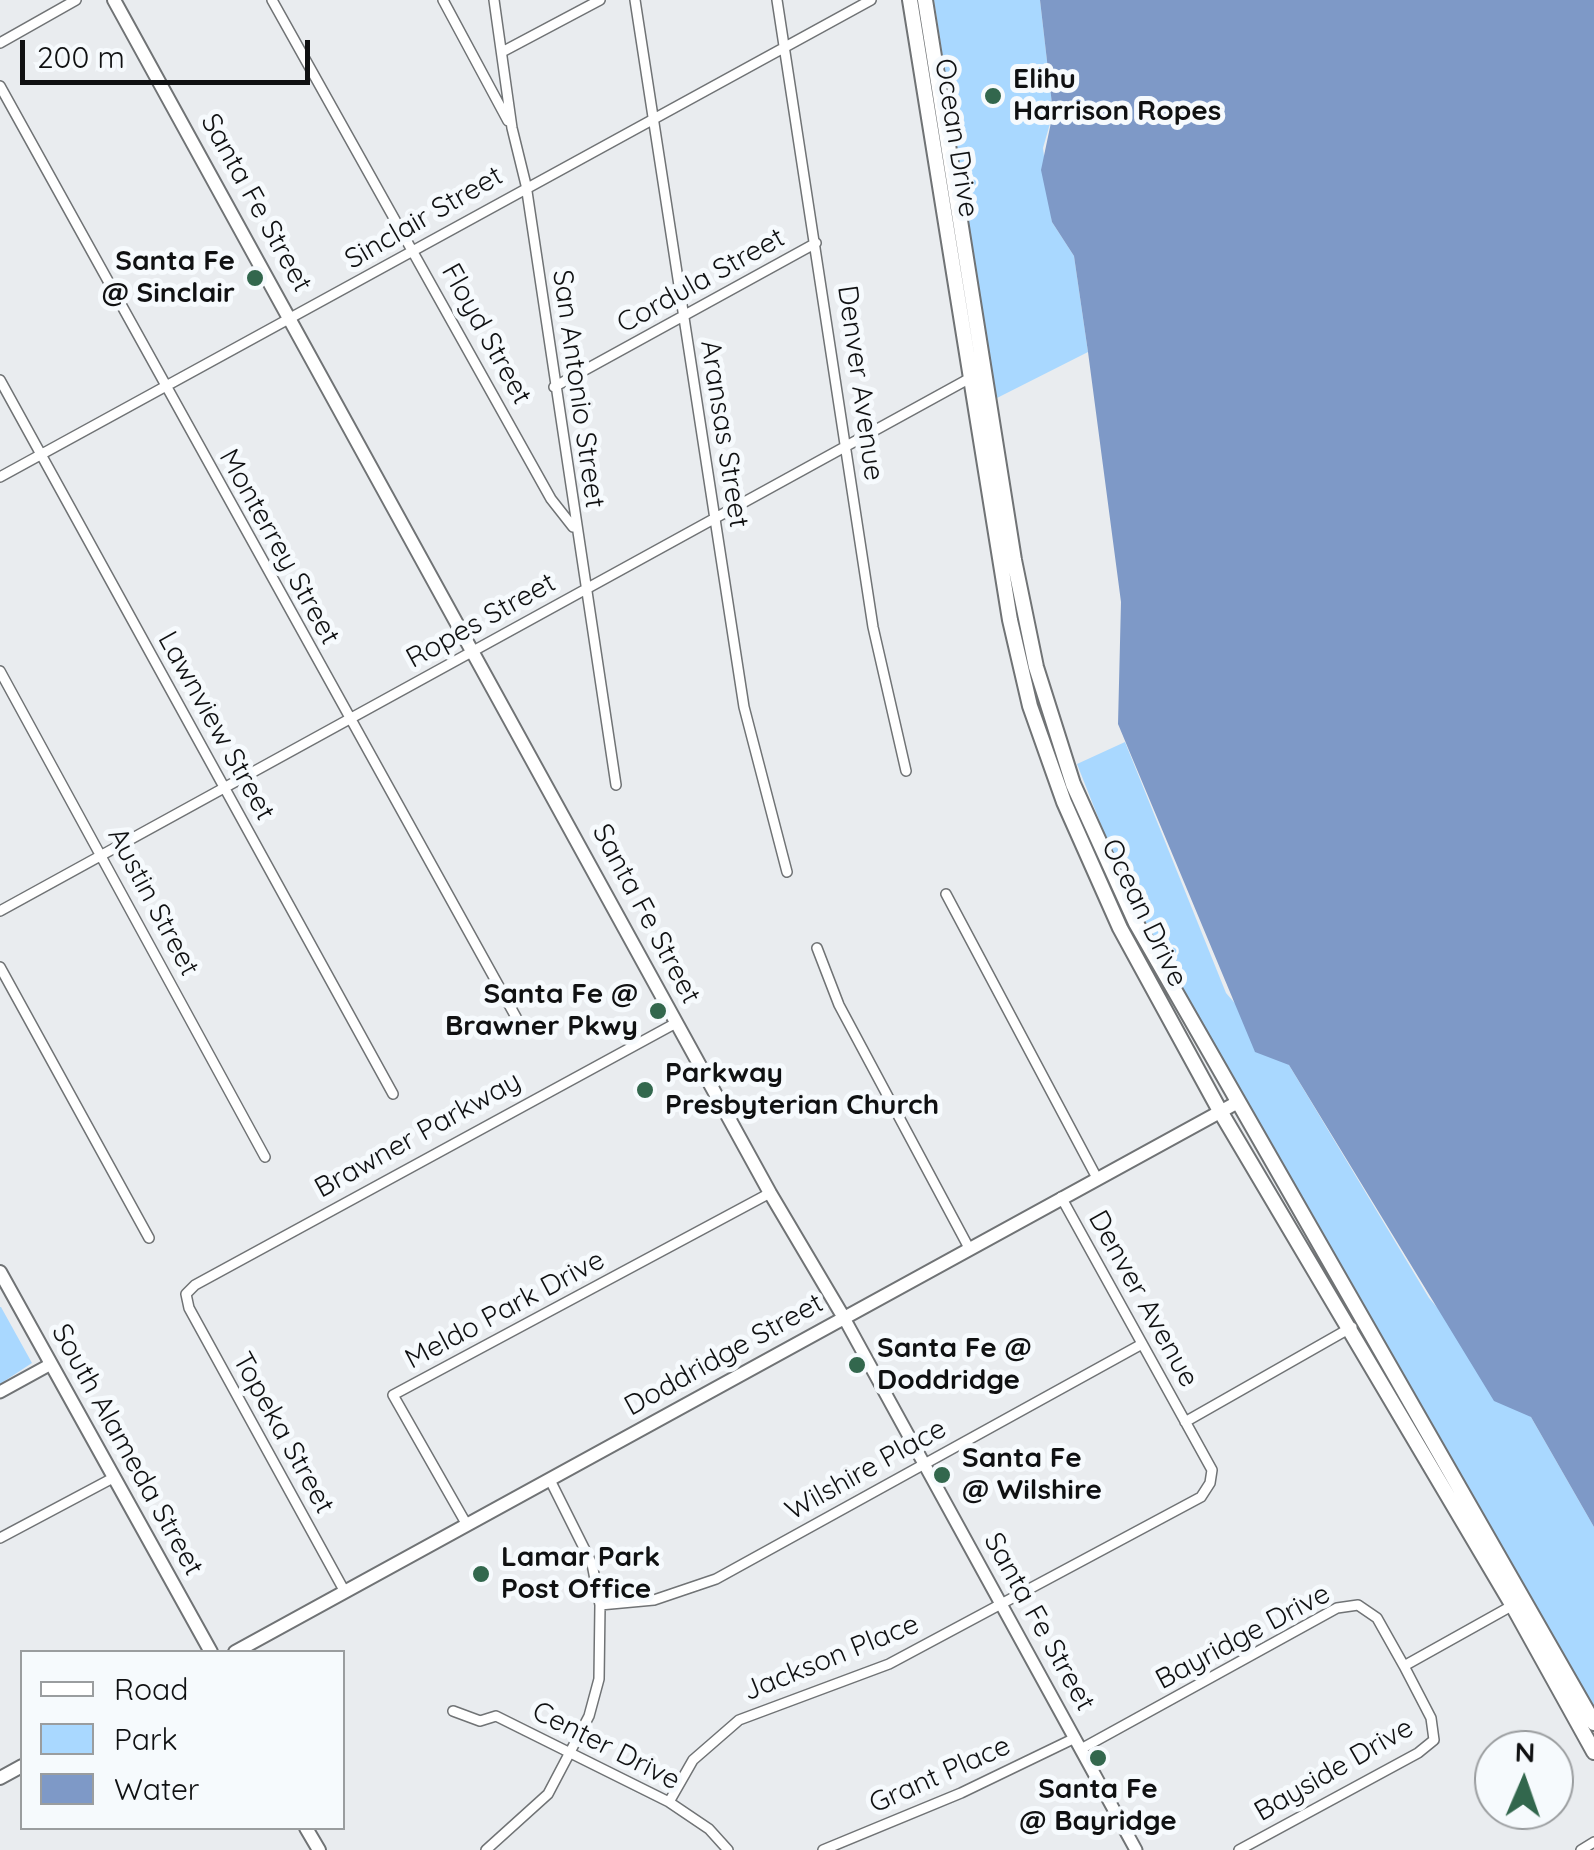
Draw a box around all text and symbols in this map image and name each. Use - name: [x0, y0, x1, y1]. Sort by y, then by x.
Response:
- scale bar: [25, 20, 315, 82]
- text: 200 m: [37, 38, 125, 76]
- street label: Ocean Drive: [927, 56, 985, 220]
- place label: Elihu Harrison Ropes: [1013, 63, 1221, 129]
- marker: Elihu Harrison Ropes: [982, 85, 1004, 107]
- street label: Santa Fe Street: [193, 108, 319, 298]
- street label: Sinclair Street: [339, 159, 509, 277]
- street label: Cordula Street: [611, 221, 791, 341]
- place label: Santa Fe @ Sinclair: [102, 245, 235, 311]
- street label: Floyd Street: [434, 258, 538, 410]
- marker: Santa Fe @ Sinclair: [244, 267, 266, 289]
- street label: San Antonio Street: [545, 268, 611, 510]
- street label: Denver Avenue: [830, 283, 890, 483]
- street label: Aransas Street: [693, 338, 755, 530]
- street label: Monterrey Street: [211, 443, 347, 651]
- street label: Ropes Street: [400, 566, 562, 676]
- street label: Lawnview Street: [150, 626, 282, 826]
- street label: Santa Fe Street: [585, 819, 707, 1009]
- street label: Austin Street: [100, 822, 206, 982]
- street label: Ocean Drive: [1094, 834, 1194, 992]
- place label: Santa Fe @ Brawner Pkwy: [445, 978, 638, 1044]
- marker: Santa Fe @ Brawner Pkwy: [647, 1000, 669, 1022]
- place label: Parkway Presbyterian Church: [665, 1057, 939, 1123]
- street label: Brawner Parkway: [309, 1064, 527, 1206]
- marker: Parkway Presbyterian Church: [634, 1079, 656, 1101]
- street label: Denver Avenue: [1081, 1205, 1205, 1393]
- street label: Meldo Park Drive: [400, 1243, 610, 1377]
- street label: Doddridge Street: [619, 1287, 829, 1423]
- street label: South Alameda Street: [44, 1318, 210, 1582]
- place label: Santa Fe @ Doddridge: [877, 1332, 1032, 1398]
- street label: Topeka Street: [225, 1346, 341, 1520]
- marker: Santa Fe @ Doddridge: [846, 1354, 868, 1376]
- street label: Wilshire Place: [780, 1412, 952, 1528]
- place label: Santa Fe @ Wilshire: [962, 1442, 1102, 1508]
- marker: Santa Fe @ Wilshire: [931, 1464, 953, 1486]
- street label: Santa Fe Street: [976, 1527, 1102, 1717]
- place label: Lamar Park Post Office: [501, 1541, 660, 1607]
- marker: Lamar Park Post Office: [470, 1563, 492, 1585]
- street label: Bayridge Drive: [1150, 1577, 1336, 1697]
- street label: Jackson Place: [738, 1607, 924, 1709]
- legend: [20, 1650, 345, 1830]
- text: Road: [114, 1670, 188, 1708]
- street label: Center Drive: [527, 1694, 685, 1798]
- street label: Bayside Drive: [1249, 1711, 1419, 1829]
- text: Park: [114, 1720, 178, 1758]
- street label: Grant Place: [864, 1729, 1016, 1821]
- north arrow: [1474, 1730, 1574, 1830]
- text: N: [1514, 1734, 1536, 1769]
- marker: Santa Fe @ Bayridge: [1087, 1747, 1109, 1769]
- text: Water: [114, 1770, 199, 1808]
- place label: Santa Fe @ Bayridge: [1019, 1773, 1177, 1839]

